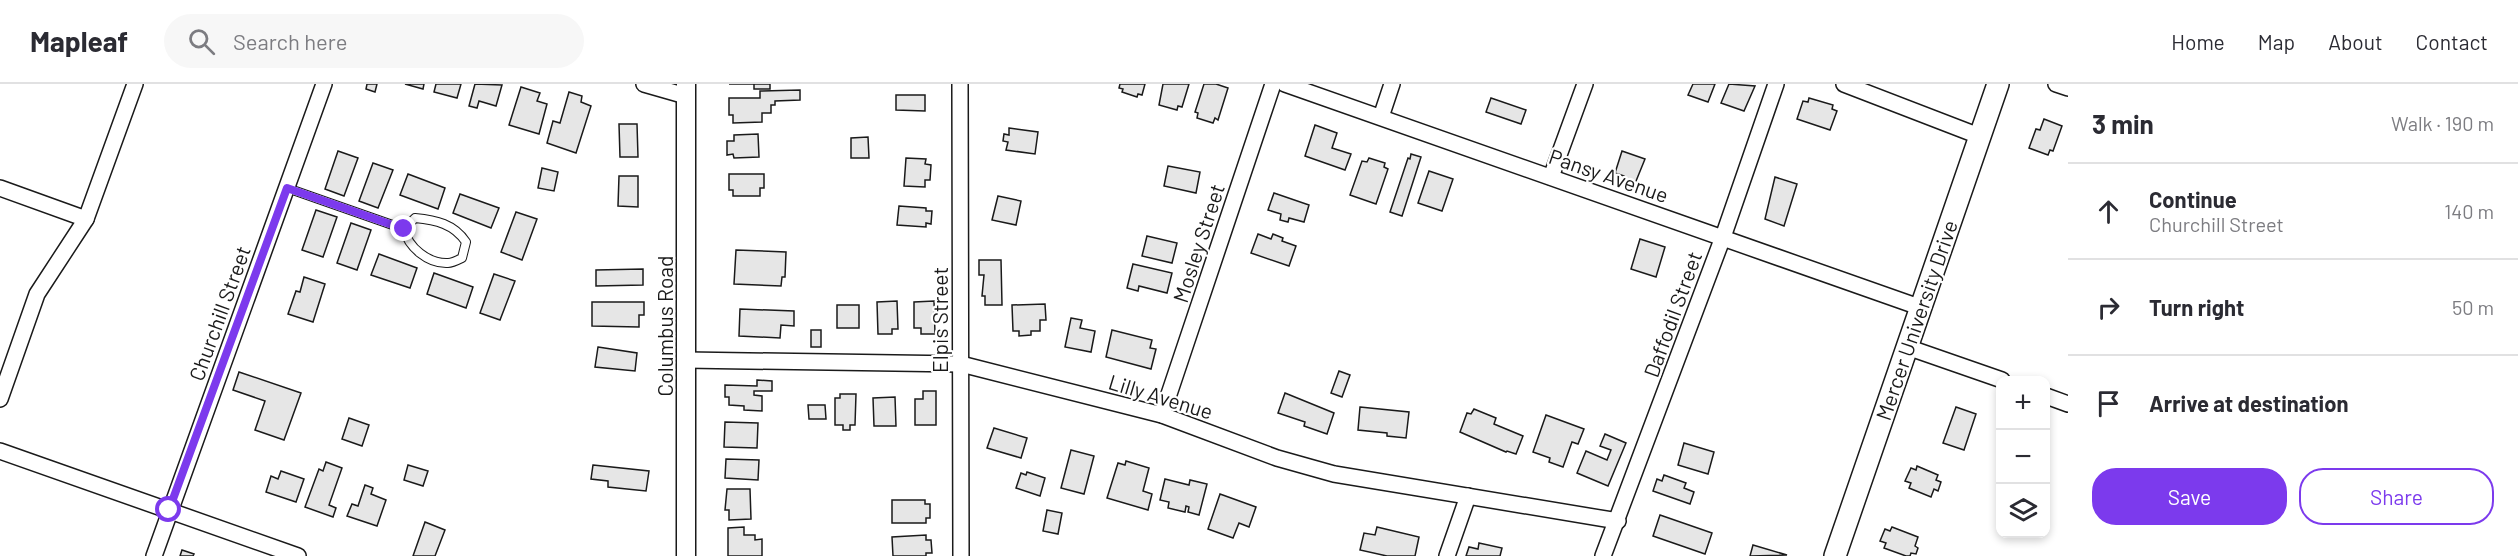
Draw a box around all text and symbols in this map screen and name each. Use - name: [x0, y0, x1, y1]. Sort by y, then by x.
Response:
- search box: [164, 14, 584, 68]
- text: Mapleaf: [30, 24, 128, 58]
- icon: search: [185, 25, 218, 58]
- text: Search here: [233, 28, 347, 54]
- text: Home: [2171, 29, 2225, 54]
- text: Map: [2258, 29, 2295, 54]
- text: About: [2328, 29, 2383, 54]
- text: Contact: [2416, 29, 2488, 54]
- text: 3 min: [2092, 108, 2154, 139]
- text: Walk · 190 m: [2391, 111, 2494, 135]
- street label: Pansy Avenue: [1546, 143, 1672, 207]
- street label: Mosley Street: [1167, 180, 1229, 306]
- text: Continue: [2149, 186, 2237, 212]
- icon: ahead: [2092, 195, 2125, 228]
- text: 140 m: [2444, 199, 2494, 223]
- text: Churchill Street: [2149, 212, 2284, 236]
- route end: [390, 215, 416, 241]
- street label: Mercer University Drive: [1870, 217, 1962, 423]
- street label: Churchill Street: [183, 242, 255, 384]
- street label: Daffodil Street: [1638, 248, 1706, 380]
- street label: Columbus Road: [652, 255, 677, 397]
- street label: Elpis Street: [927, 267, 952, 373]
- icon: right: [2092, 291, 2125, 324]
- text: Turn right: [2149, 294, 2244, 320]
- text: 50 m: [2452, 295, 2494, 319]
- street label: Lilly Avenue: [1106, 368, 1216, 424]
- map controls: [1996, 376, 2050, 538]
- button: +: [1996, 376, 2050, 430]
- icon: arrive: [2092, 387, 2125, 420]
- text: Arrive at destination: [2149, 390, 2348, 416]
- button: −: [1996, 430, 2050, 484]
- button: Save: [2092, 468, 2287, 525]
- button: Share: [2299, 468, 2494, 525]
- button: layers: [1996, 484, 2050, 538]
- route start: [155, 496, 181, 522]

